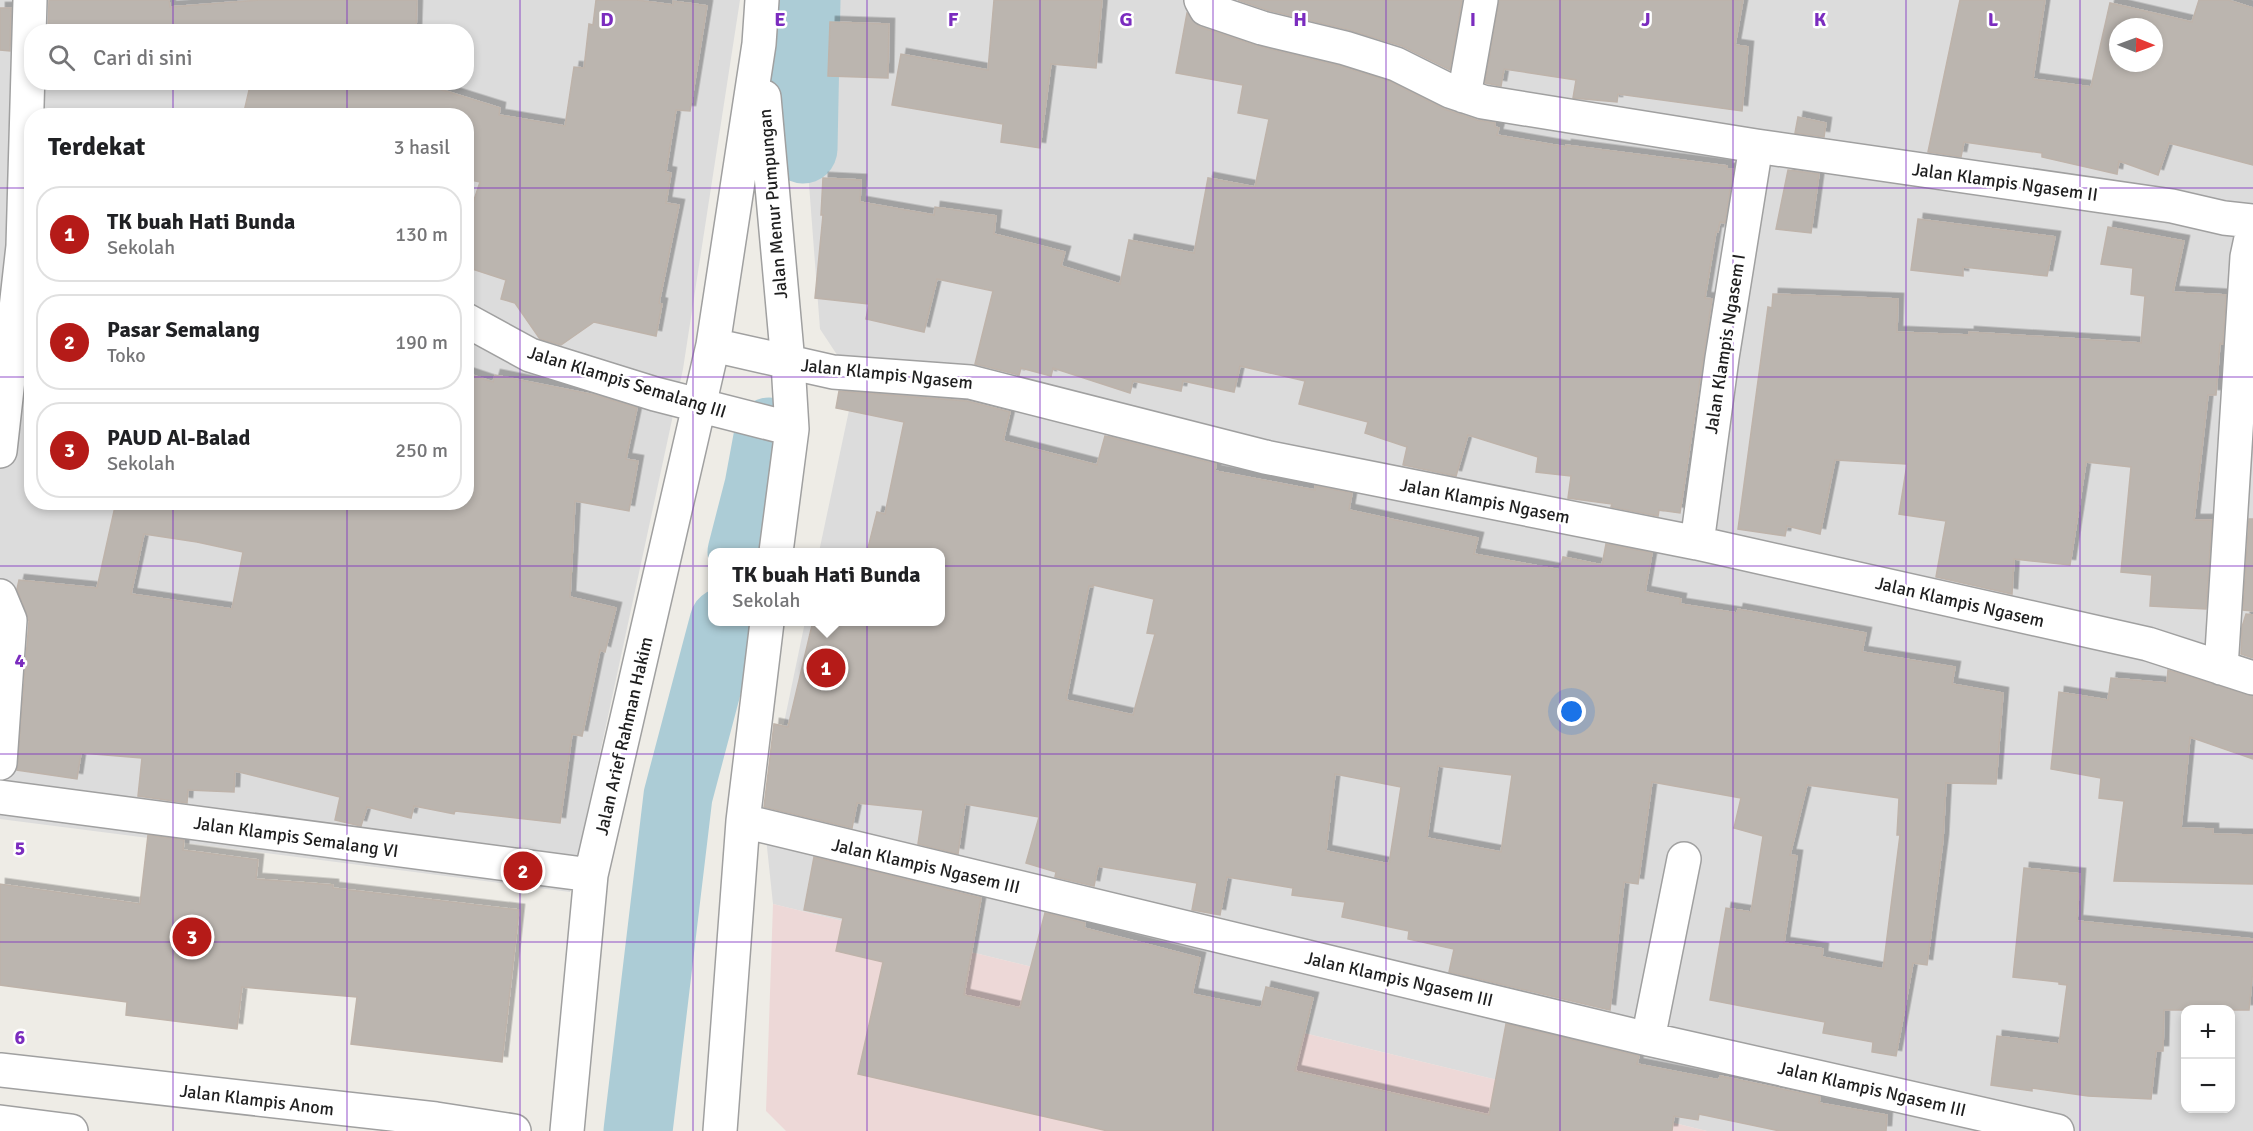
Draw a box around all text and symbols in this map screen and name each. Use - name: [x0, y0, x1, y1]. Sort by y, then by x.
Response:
- text: D: [600, 7, 614, 32]
- text: E: [774, 7, 786, 32]
- text: F: [948, 7, 959, 32]
- text: G: [1119, 7, 1133, 32]
- text: H: [1293, 7, 1307, 32]
- text: I: [1470, 7, 1476, 32]
- text: J: [1641, 7, 1651, 32]
- text: K: [1814, 7, 1827, 32]
- text: L: [1988, 7, 1999, 32]
- north arrow: [2109, 18, 2163, 72]
- search box: [24, 24, 474, 90]
- icon: search: [45, 41, 78, 74]
- text: Cari di sini: [93, 44, 193, 71]
- street label: Jalan Menur Pumpungan: [754, 108, 792, 300]
- text: Terdekat: [48, 131, 145, 163]
- text: 3 hasil: [394, 135, 450, 160]
- street label: Jalan Klampis Ngasem II: [1911, 158, 2099, 206]
- text: TK buah Hati Bunda: [107, 208, 295, 235]
- text: 1: [64, 222, 75, 247]
- text: 130 m: [395, 222, 448, 247]
- text: Sekolah: [107, 235, 175, 260]
- street label: Jalan Klampis Ngasem I: [1700, 252, 1750, 436]
- text: Pasar Semalang: [107, 316, 260, 343]
- text: 2: [64, 330, 75, 355]
- text: 190 m: [395, 330, 448, 355]
- street label: Jalan Klampis Semalang III: [525, 341, 729, 423]
- text: Toko: [107, 343, 146, 368]
- street label: Jalan Klampis Ngasem: [800, 354, 974, 394]
- text: PAUD Al-Balad: [107, 424, 250, 451]
- text: 3: [64, 438, 75, 463]
- text: 250 m: [395, 438, 448, 463]
- text: Sekolah: [107, 451, 175, 476]
- street label: Jalan Klampis Ngasem: [1398, 474, 1572, 528]
- popup: [708, 548, 945, 626]
- text: TK buah Hati Bunda: [732, 561, 921, 588]
- street label: Jalan Klampis Ngasem: [1873, 572, 2047, 632]
- text: Sekolah: [732, 588, 800, 613]
- street label: Jalan Arief Rahman Hakim: [590, 635, 658, 837]
- pin: 1: [806, 646, 846, 690]
- text: 4: [15, 648, 26, 673]
- your location: [1557, 697, 1586, 726]
- street label: Jalan Klampis Semalang VI: [192, 812, 400, 862]
- street label: Jalan Klampis Ngasem III: [830, 834, 1022, 898]
- text: 5: [15, 836, 25, 861]
- pin: 2: [504, 848, 542, 894]
- pin: 3: [172, 914, 212, 960]
- street label: Jalan Klampis Ngasem III: [1303, 947, 1495, 1011]
- map controls: [2181, 1005, 2235, 1113]
- button: +: [2181, 1005, 2235, 1059]
- text: 6: [15, 1025, 26, 1050]
- street label: Jalan Klampis Ngasem III: [1776, 1057, 1968, 1121]
- button: −: [2181, 1059, 2235, 1113]
- street label: Jalan Klampis Anom: [179, 1080, 335, 1120]

